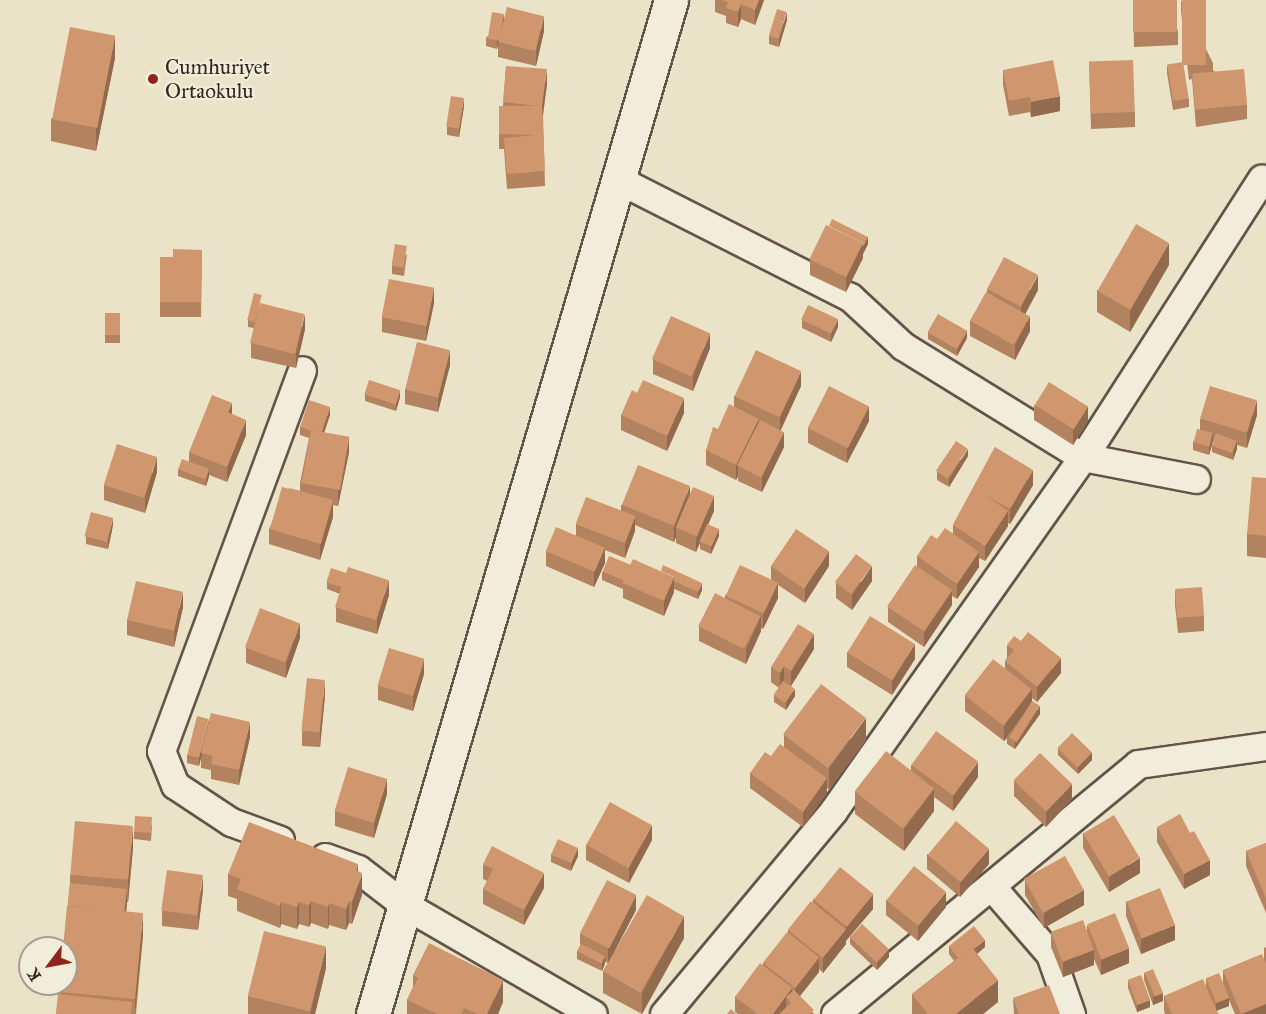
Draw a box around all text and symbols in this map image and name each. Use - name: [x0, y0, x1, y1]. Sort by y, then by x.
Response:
- place label: Cumhuriyet Ortaokulu: [165, 54, 270, 104]
- marker: Cumhuriyet Ortaokulu: [146, 72, 160, 86]
- north arrow: [18, 936, 78, 996]
- text: K: [23, 965, 45, 985]

